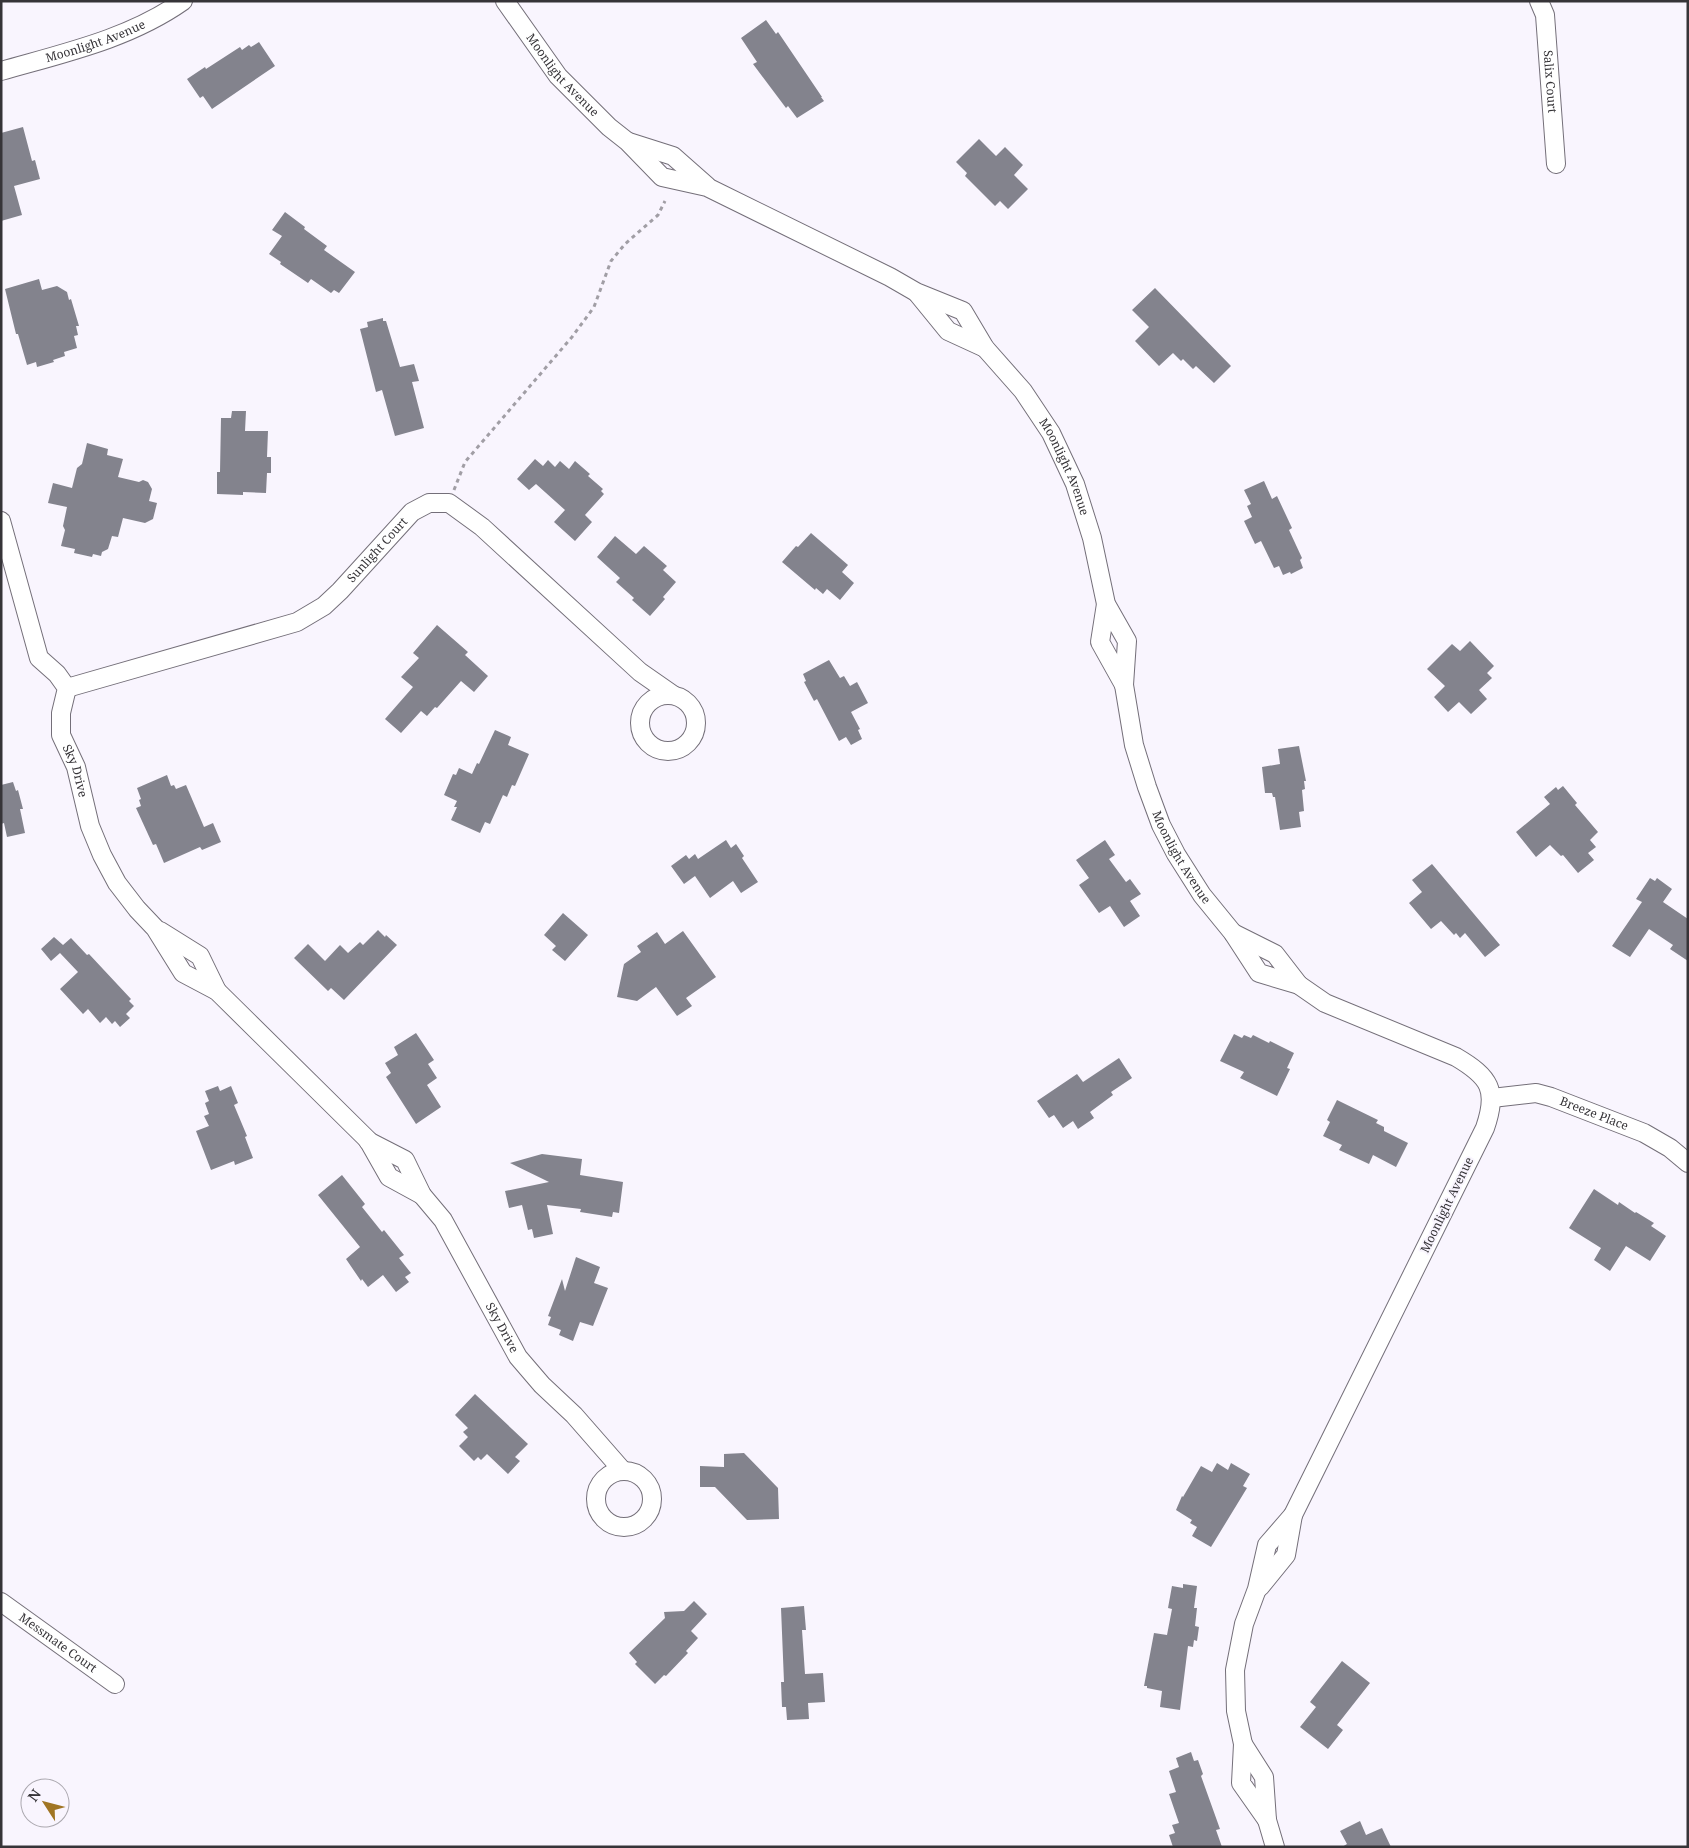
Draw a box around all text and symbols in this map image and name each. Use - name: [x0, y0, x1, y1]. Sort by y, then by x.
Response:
- street label: Moonlight Avenue: [43, 15, 148, 66]
- street label: Moonlight Avenue: [522, 30, 603, 120]
- street label: Salix Court: [1540, 50, 1561, 113]
- street label: Moonlight Avenue: [1035, 415, 1093, 517]
- street label: Sunlight Court: [343, 513, 411, 586]
- street label: Sky Drive: [59, 741, 92, 799]
- street label: Moonlight Avenue: [1149, 808, 1215, 907]
- street label: Breeze Place: [1558, 1092, 1631, 1134]
- street label: Moonlight Avenue: [1416, 1154, 1477, 1256]
- street label: Sky Drive: [482, 1299, 523, 1356]
- street label: Messmate Court: [16, 1609, 101, 1676]
- north arrow: [20, 1778, 70, 1828]
- text: N: [23, 1785, 45, 1805]

